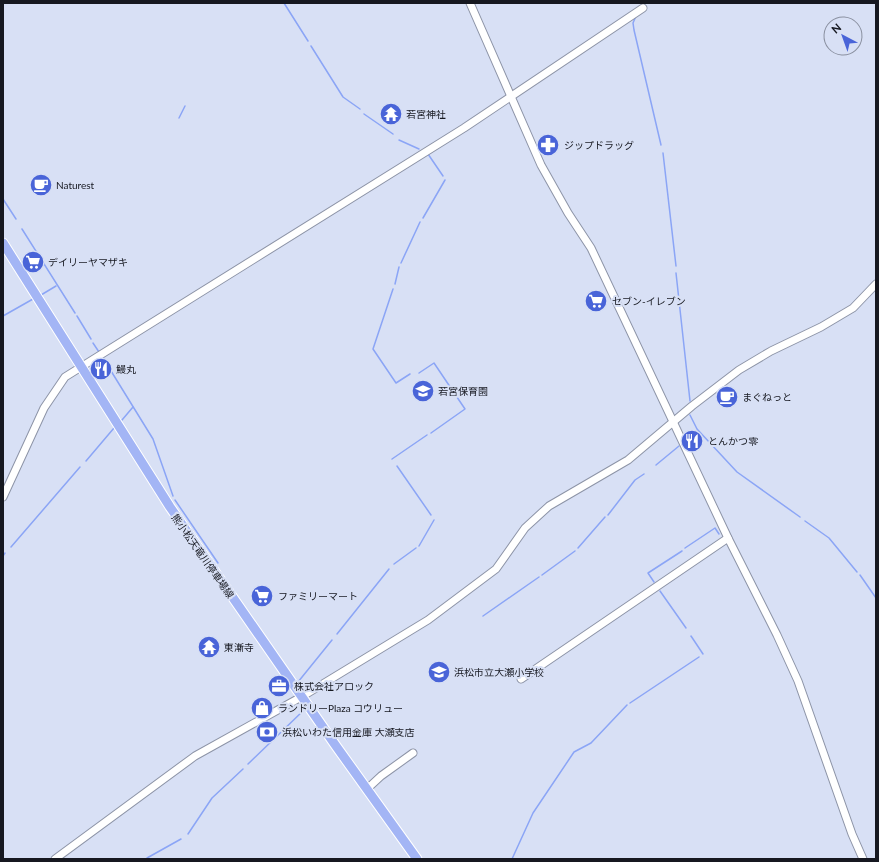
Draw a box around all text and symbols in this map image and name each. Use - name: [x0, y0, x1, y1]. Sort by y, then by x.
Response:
- north arrow: [823, 16, 863, 56]
- text: N: [829, 20, 844, 36]
- temple icon: 若宮神社: [378, 101, 404, 127]
- place label: 若宮神社: [406, 108, 446, 120]
- pharmacy icon: ジップドラッグ: [535, 132, 561, 158]
- place label: ジップドラッグ: [564, 139, 634, 151]
- cafe icon: Naturest: [28, 172, 54, 198]
- place label: Naturest: [56, 179, 95, 191]
- supermarket icon: デイリーヤマザキ: [20, 249, 46, 275]
- place label: デイリーヤマザキ: [48, 256, 128, 268]
- supermarket icon: セブン-イレブン: [583, 288, 609, 314]
- place label: セブン-イレブン: [612, 295, 686, 307]
- restaurant icon: 鰻丸: [88, 356, 114, 382]
- place label: 鰻丸: [116, 363, 136, 375]
- school or university icon: 若宮保育園: [410, 378, 436, 404]
- cafe icon: まぐねっと: [714, 384, 740, 410]
- place label: 若宮保育園: [438, 385, 488, 397]
- place label: まぐねっと: [742, 391, 792, 403]
- restaurant icon: とんかつ零: [679, 428, 705, 454]
- place label: とんかつ零: [708, 435, 759, 447]
- street label: 熊小松天竜川停車場線: [169, 512, 237, 600]
- supermarket icon: ファミリーマート: [249, 583, 275, 609]
- place label: ファミリーマート: [278, 590, 358, 602]
- temple icon: 東漸寺: [196, 634, 222, 660]
- place label: 東漸寺: [224, 641, 254, 653]
- school or university icon: 浜松市立大瀬小学校: [426, 659, 452, 685]
- place label: 浜松市立大瀬小学校: [454, 666, 544, 678]
- office icon: 株式会社アロック: [266, 673, 292, 699]
- place label: 株式会社アロック: [294, 680, 374, 692]
- shop icon: ランドリーPlaza コウリュー: [249, 695, 275, 721]
- place label: ランドリーPlaza コウリュー: [278, 702, 403, 714]
- bank icon: 浜松いわた信用金庫 大瀬支店: [254, 719, 280, 745]
- place label: 浜松いわた信用金庫 大瀬支店: [282, 726, 415, 738]

